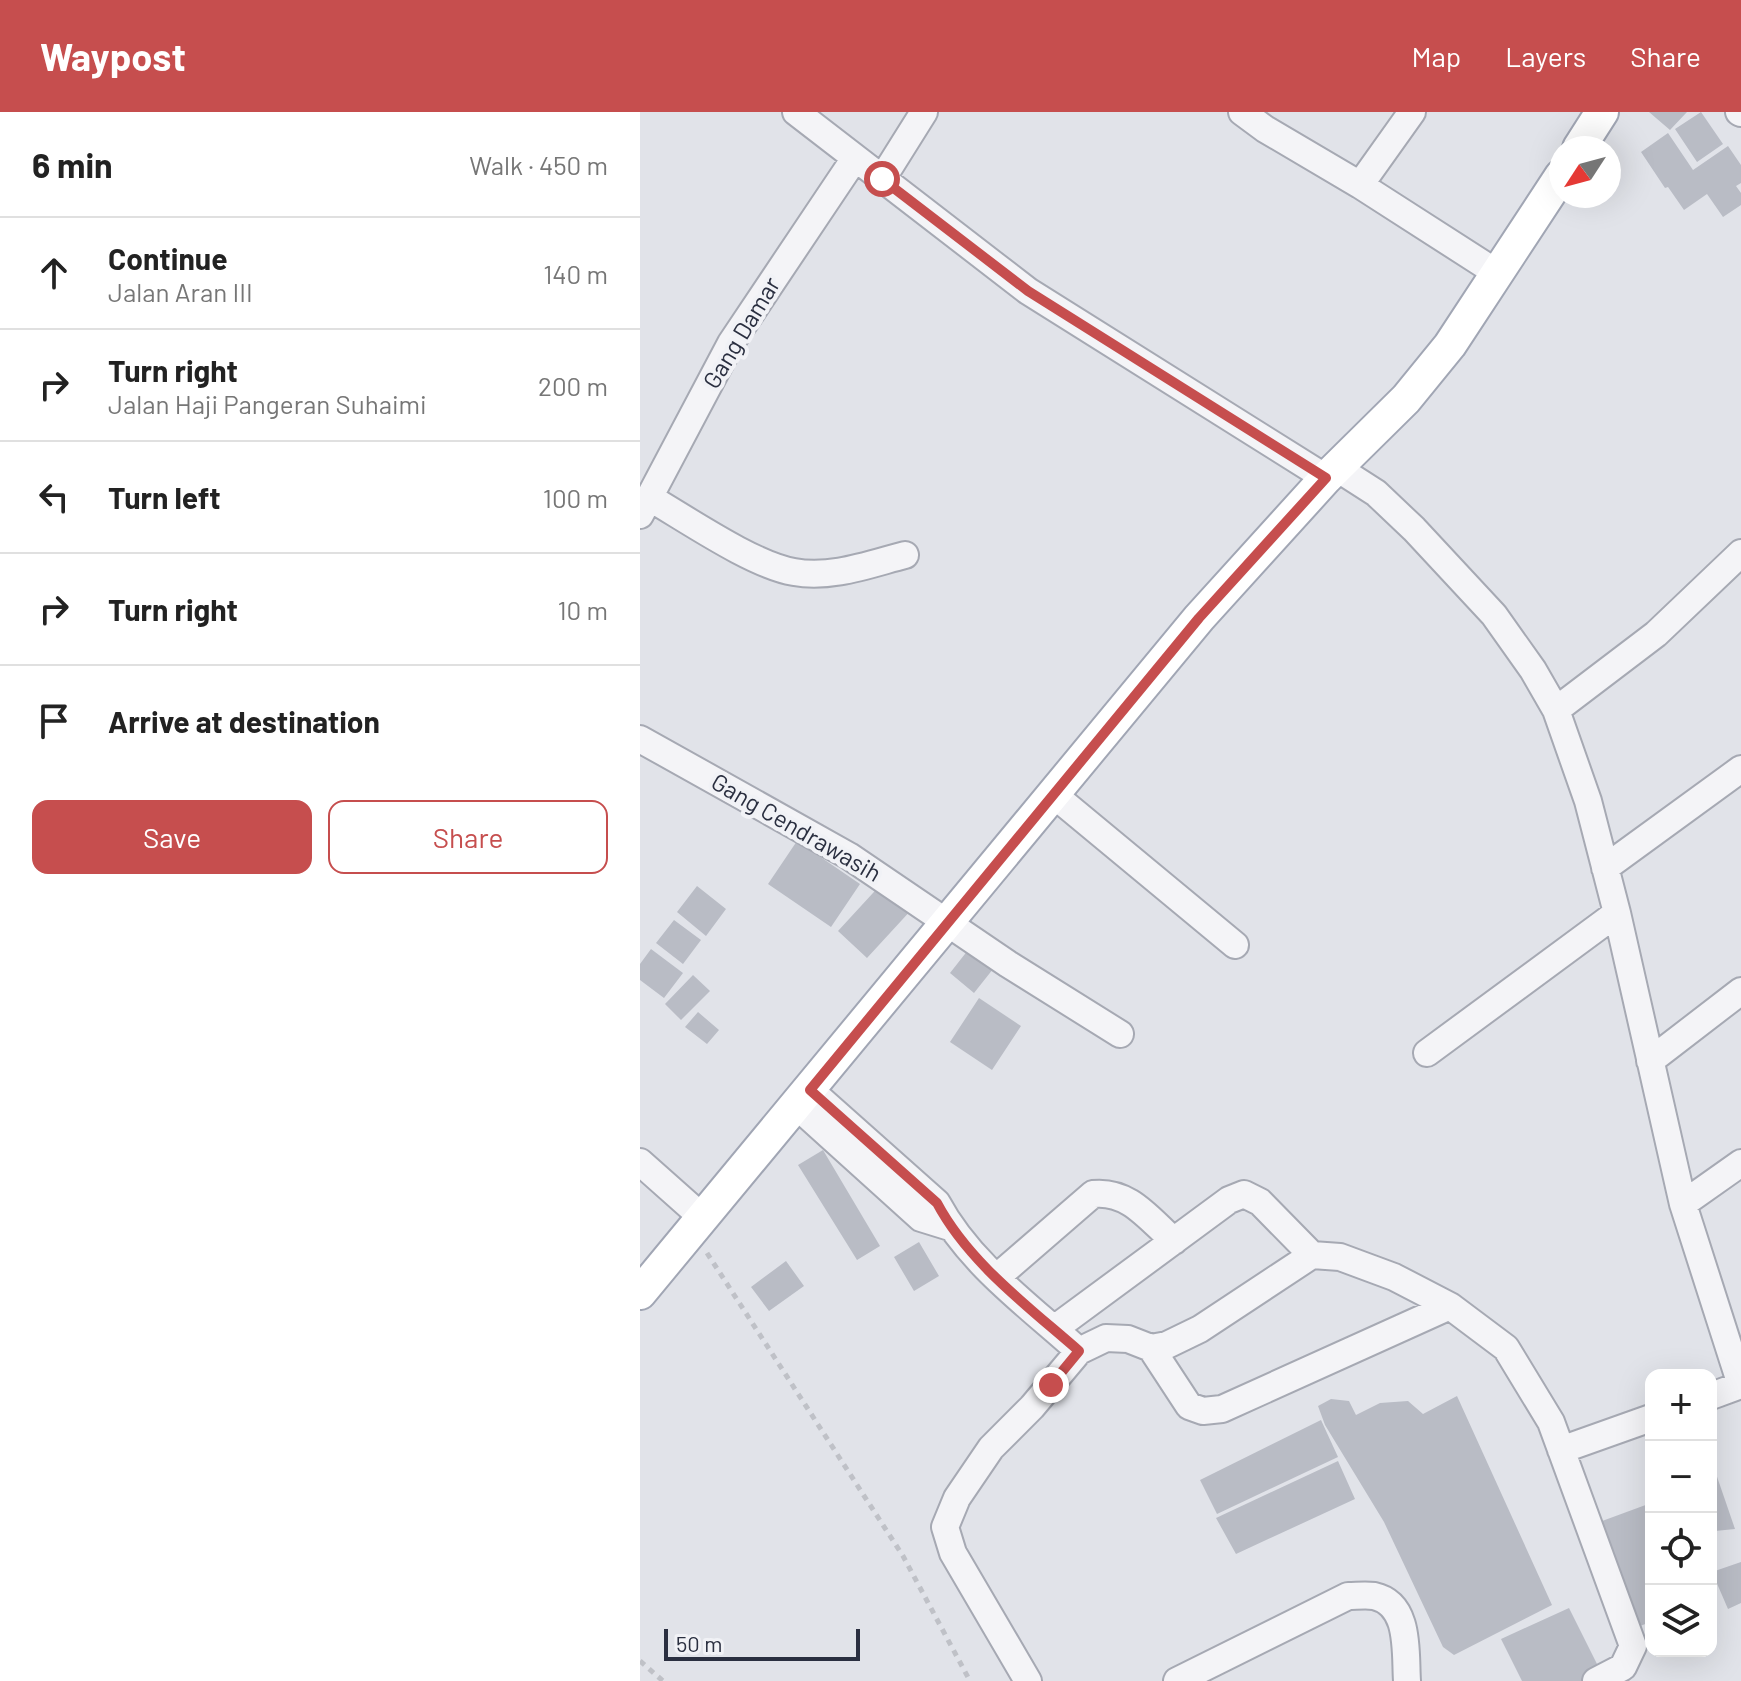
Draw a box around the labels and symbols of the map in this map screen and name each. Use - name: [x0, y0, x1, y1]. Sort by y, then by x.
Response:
- north arrow: [1549, 136, 1621, 208]
- route start: [864, 161, 900, 197]
- street label: Gang Damar: [696, 271, 786, 393]
- street label: Gang Cendrawasih: [707, 766, 887, 887]
- route end: [1033, 1367, 1069, 1403]
- scale bar: [664, 1625, 860, 1661]

